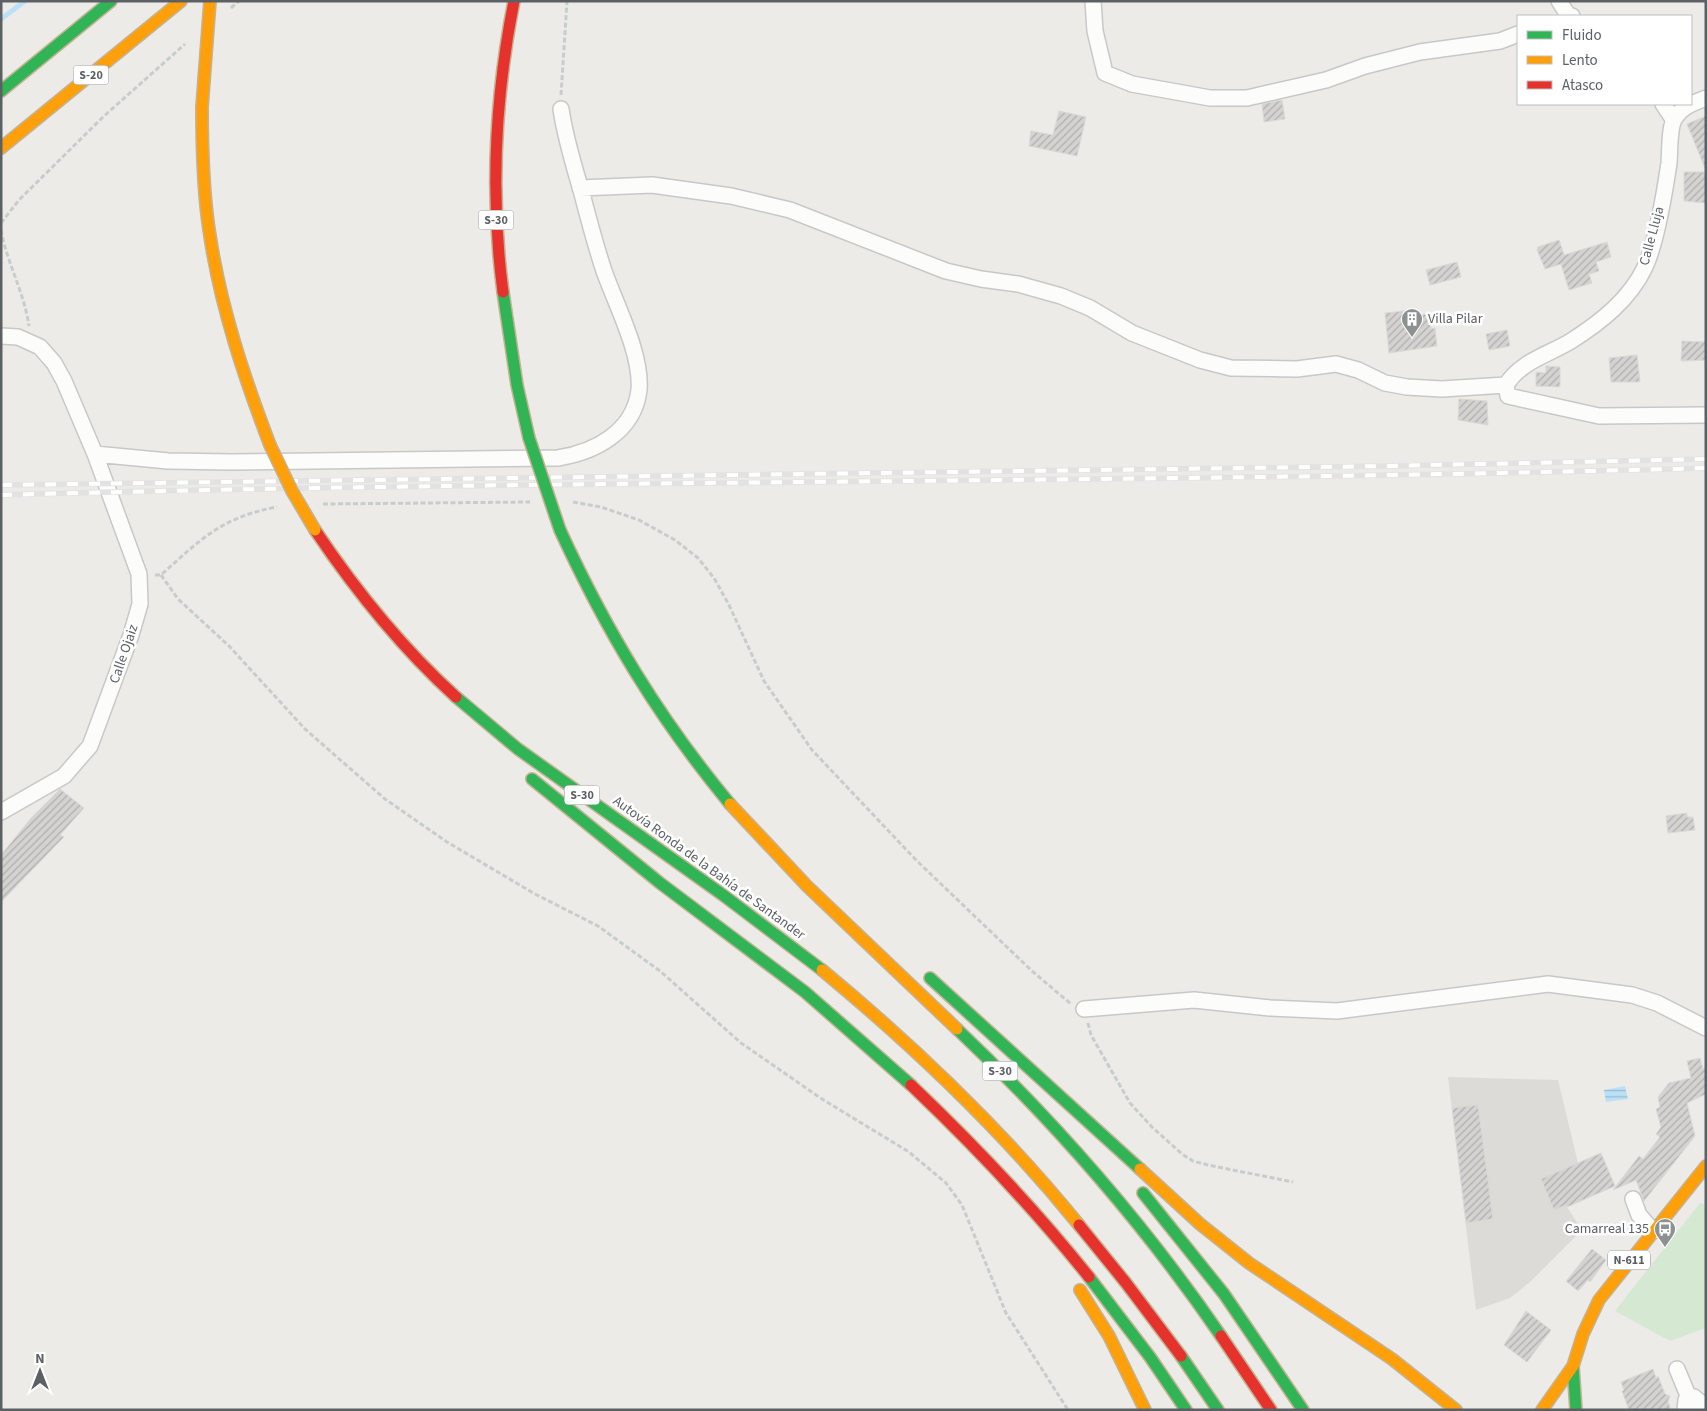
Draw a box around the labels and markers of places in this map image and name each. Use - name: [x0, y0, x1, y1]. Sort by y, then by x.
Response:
- building icon: Villa Pilar: [1400, 307, 1424, 338]
- place label: Villa Pilar: [1428, 309, 1483, 329]
- bus stop icon: Camarreal 135: [1653, 1217, 1677, 1248]
- place label: Camarreal 135: [1565, 1219, 1649, 1239]

